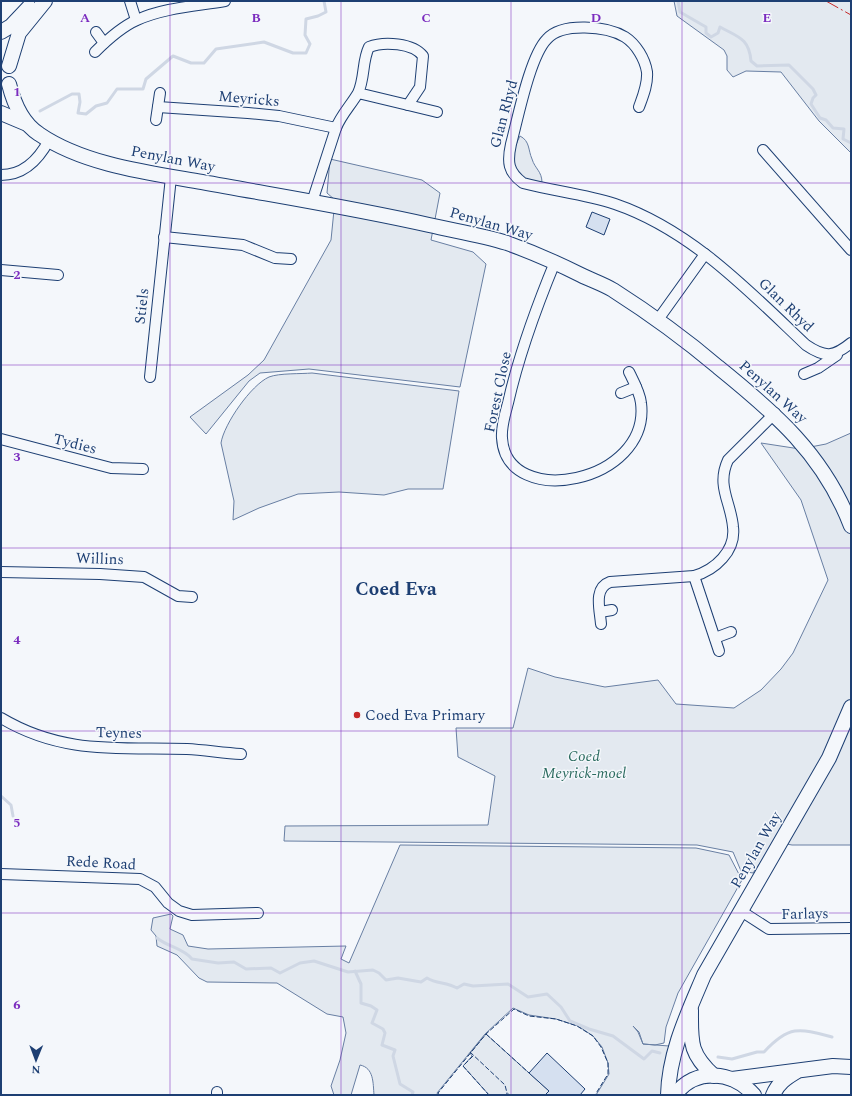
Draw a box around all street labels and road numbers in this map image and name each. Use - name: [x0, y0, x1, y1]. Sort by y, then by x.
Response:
- street label: Glan Rhyd: [484, 77, 524, 151]
- street label: Meyricks: [217, 85, 281, 113]
- street label: Penylan Way: [129, 140, 218, 179]
- street label: Penylan Way: [447, 201, 536, 247]
- street label: Glan Rhyd: [753, 272, 819, 338]
- street label: Stiels: [129, 287, 155, 325]
- street label: Forest Close: [478, 349, 518, 435]
- street label: Penylan Way: [734, 355, 813, 430]
- street label: Tydies: [51, 428, 99, 460]
- street label: Willins: [76, 547, 124, 571]
- street label: Teynes: [96, 721, 142, 745]
- street label: Penylan Way: [725, 807, 788, 893]
- street label: Rede Road: [65, 850, 137, 876]
- street label: Farlays: [781, 902, 829, 926]

